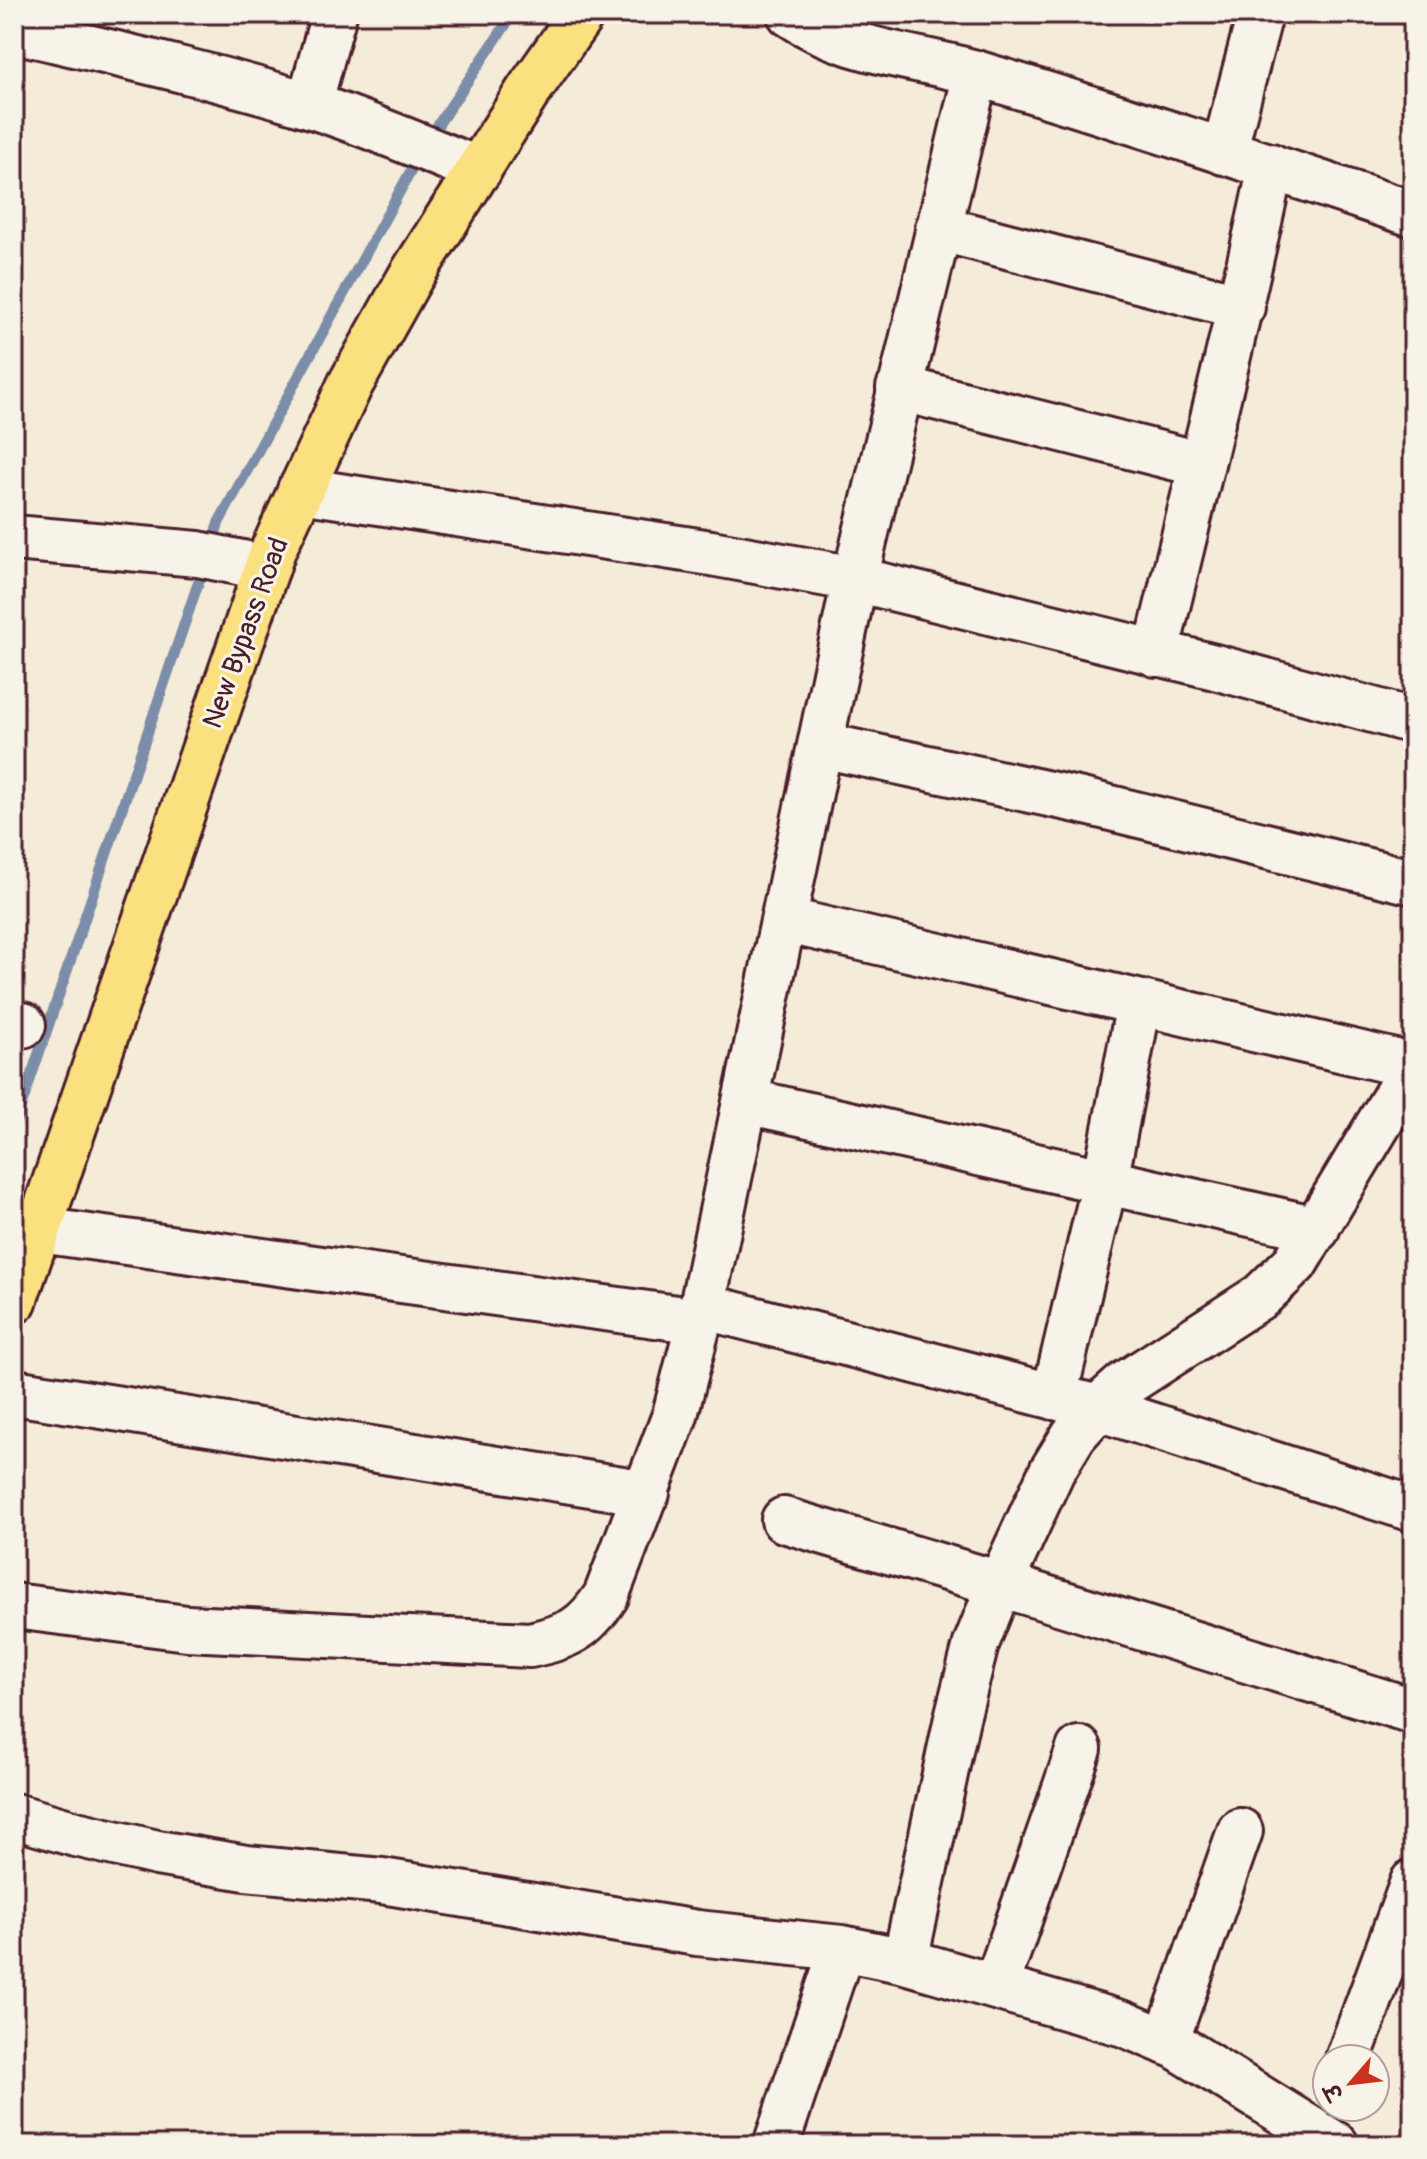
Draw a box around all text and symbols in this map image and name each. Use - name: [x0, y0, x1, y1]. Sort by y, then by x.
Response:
- street label: New Bypass Road: [195, 533, 297, 733]
- north arrow: [1311, 2043, 1391, 2123]
- text: उ: [1317, 2077, 1351, 2107]

